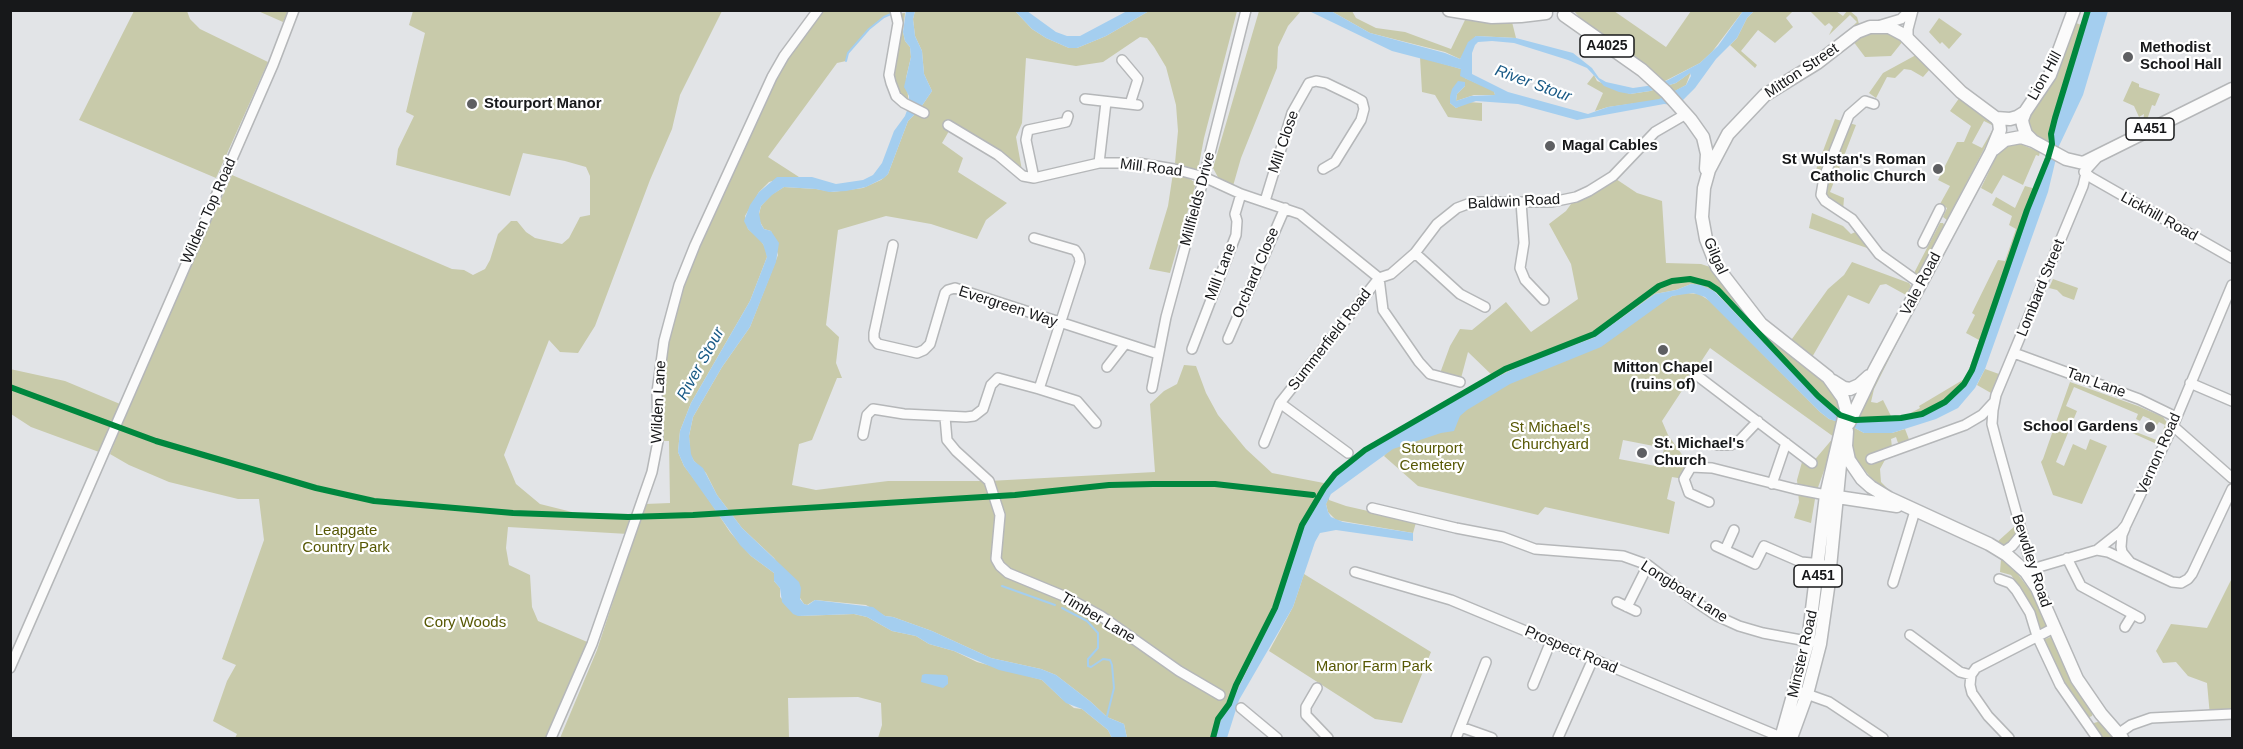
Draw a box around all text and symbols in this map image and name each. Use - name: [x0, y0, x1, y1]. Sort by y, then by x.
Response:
- road number: A4025: [1580, 35, 1634, 57]
- place label: Methodist School Hall: [2140, 39, 2222, 74]
- street label: Mitton Street: [1762, 40, 1842, 102]
- street label: Lion Hill: [2024, 48, 2066, 104]
- marker: Methodist School Hall: [2121, 50, 2135, 64]
- water label: River Stour: [1492, 61, 1574, 107]
- place label: Stourport Manor: [484, 95, 601, 113]
- marker: Stourport Manor: [465, 97, 479, 111]
- street label: Mill Close: [1265, 108, 1303, 176]
- road number: A451: [2126, 118, 2174, 140]
- place label: Magal Cables: [1562, 137, 1658, 155]
- marker: Magal Cables: [1543, 139, 1557, 153]
- street label: Millfields Drive: [1177, 150, 1219, 248]
- place label: St Wulstan's Roman Catholic Church: [1782, 151, 1926, 186]
- street label: Wilden Top Road: [178, 155, 240, 267]
- street label: Mill Road: [1119, 155, 1183, 181]
- marker: St Wulstan's Roman Catholic Church: [1931, 162, 1945, 176]
- street label: Lickhill Road: [2117, 189, 2201, 245]
- street label: Baldwin Road: [1467, 191, 1561, 213]
- street label: Orchard Close: [1229, 225, 1283, 321]
- street label: Gilgal: [1699, 235, 1731, 277]
- street label: Lombard Street: [2013, 237, 2069, 339]
- street label: Mill Lane: [1202, 241, 1240, 303]
- street label: Vale Road: [1897, 249, 1945, 319]
- street label: Evergreen Way: [956, 283, 1060, 331]
- street label: Summerfield Road: [1285, 286, 1375, 394]
- water label: River Stour: [673, 324, 729, 404]
- marker: Mitton Chapel (ruins of): [1656, 343, 1670, 357]
- place label: Mitton Chapel (ruins of): [1613, 359, 1713, 394]
- street label: Wilden Lane: [648, 360, 670, 444]
- street label: Tan Lane: [2064, 364, 2128, 402]
- street label: Vernon Road: [2133, 410, 2185, 498]
- place label: School Gardens: [2023, 418, 2138, 436]
- park label: St Michael's Churchyard: [1510, 419, 1590, 454]
- marker: School Gardens: [2143, 420, 2157, 434]
- place label: St. Michael's Church: [1654, 435, 1744, 470]
- park label: Stourport Cemetery: [1399, 440, 1465, 475]
- marker: St. Michael's Church: [1635, 446, 1649, 460]
- street label: Bewdley Road: [2007, 512, 2055, 610]
- park label: Leapgate Country Park: [302, 522, 390, 557]
- street label: Longboat Lane: [1637, 557, 1731, 627]
- road number: A451: [1794, 565, 1842, 587]
- street label: Timber Lane: [1058, 589, 1138, 647]
- street label: Minster Road: [1784, 609, 1822, 699]
- park label: Cory Woods: [424, 614, 506, 632]
- street label: Prospect Road: [1522, 622, 1620, 678]
- park label: Manor Farm Park: [1316, 658, 1432, 676]

